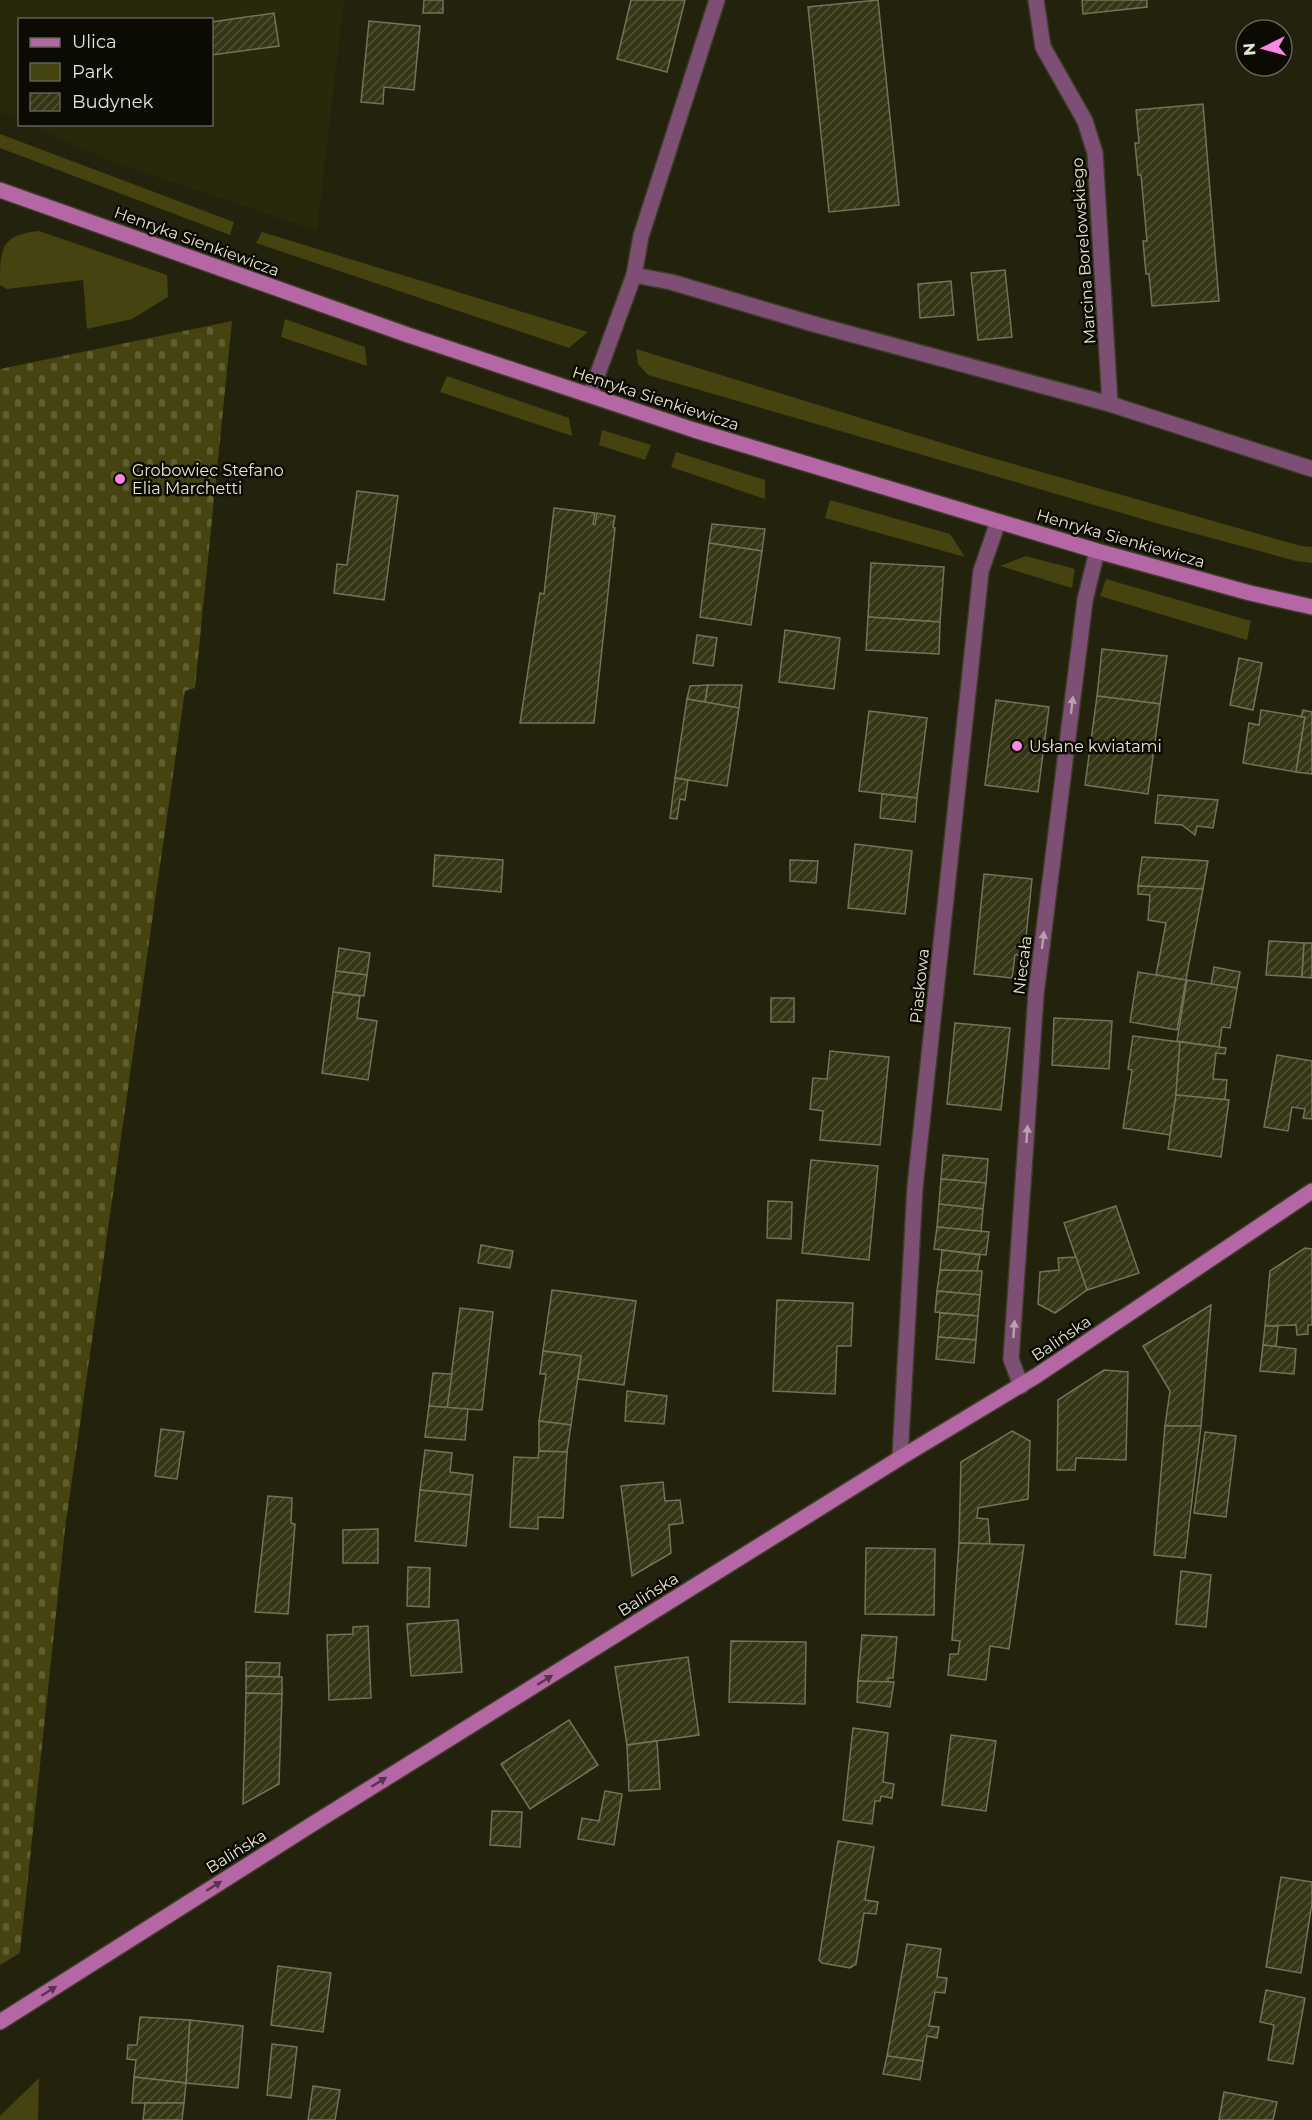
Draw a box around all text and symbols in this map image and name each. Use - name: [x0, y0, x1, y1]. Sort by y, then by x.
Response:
- legend: [18, 18, 213, 126]
- north arrow: [1234, 18, 1294, 78]
- text: Ulica: [72, 31, 117, 53]
- text: N: [1240, 42, 1260, 57]
- text: Park: [72, 61, 113, 83]
- text: Budynek: [72, 91, 154, 113]
- street label: Marcina Borelowskiego: [1068, 157, 1099, 345]
- street label: Henryka Sienkiewicza: [112, 203, 282, 280]
- street label: Henryka Sienkiewicza: [570, 362, 742, 434]
- place label: Grobowiec Stefano Elia Marchetti: [132, 461, 284, 498]
- marker: Grobowiec Stefano Elia Marchetti: [113, 472, 127, 486]
- street label: Henryka Sienkiewicza: [1034, 505, 1207, 572]
- one-way arrow: [1068, 695, 1077, 714]
- place label: Usłane kwiatami: [1029, 737, 1162, 756]
- marker: Usłane kwiatami: [1010, 739, 1024, 753]
- one-way arrow: [1038, 931, 1048, 950]
- street label: Niecała: [1009, 934, 1036, 996]
- street label: Piaskowa: [906, 948, 933, 1024]
- one-way arrow: [1022, 1125, 1032, 1144]
- street label: Balińska: [1028, 1312, 1095, 1365]
- one-way arrow: [1009, 1319, 1018, 1338]
- street label: Balińska: [615, 1568, 682, 1620]
- one-way arrow: [537, 1674, 553, 1685]
- one-way arrow: [371, 1777, 387, 1788]
- street label: Balińska: [203, 1825, 270, 1877]
- one-way arrow: [206, 1881, 222, 1892]
- one-way arrow: [41, 1985, 58, 1996]

